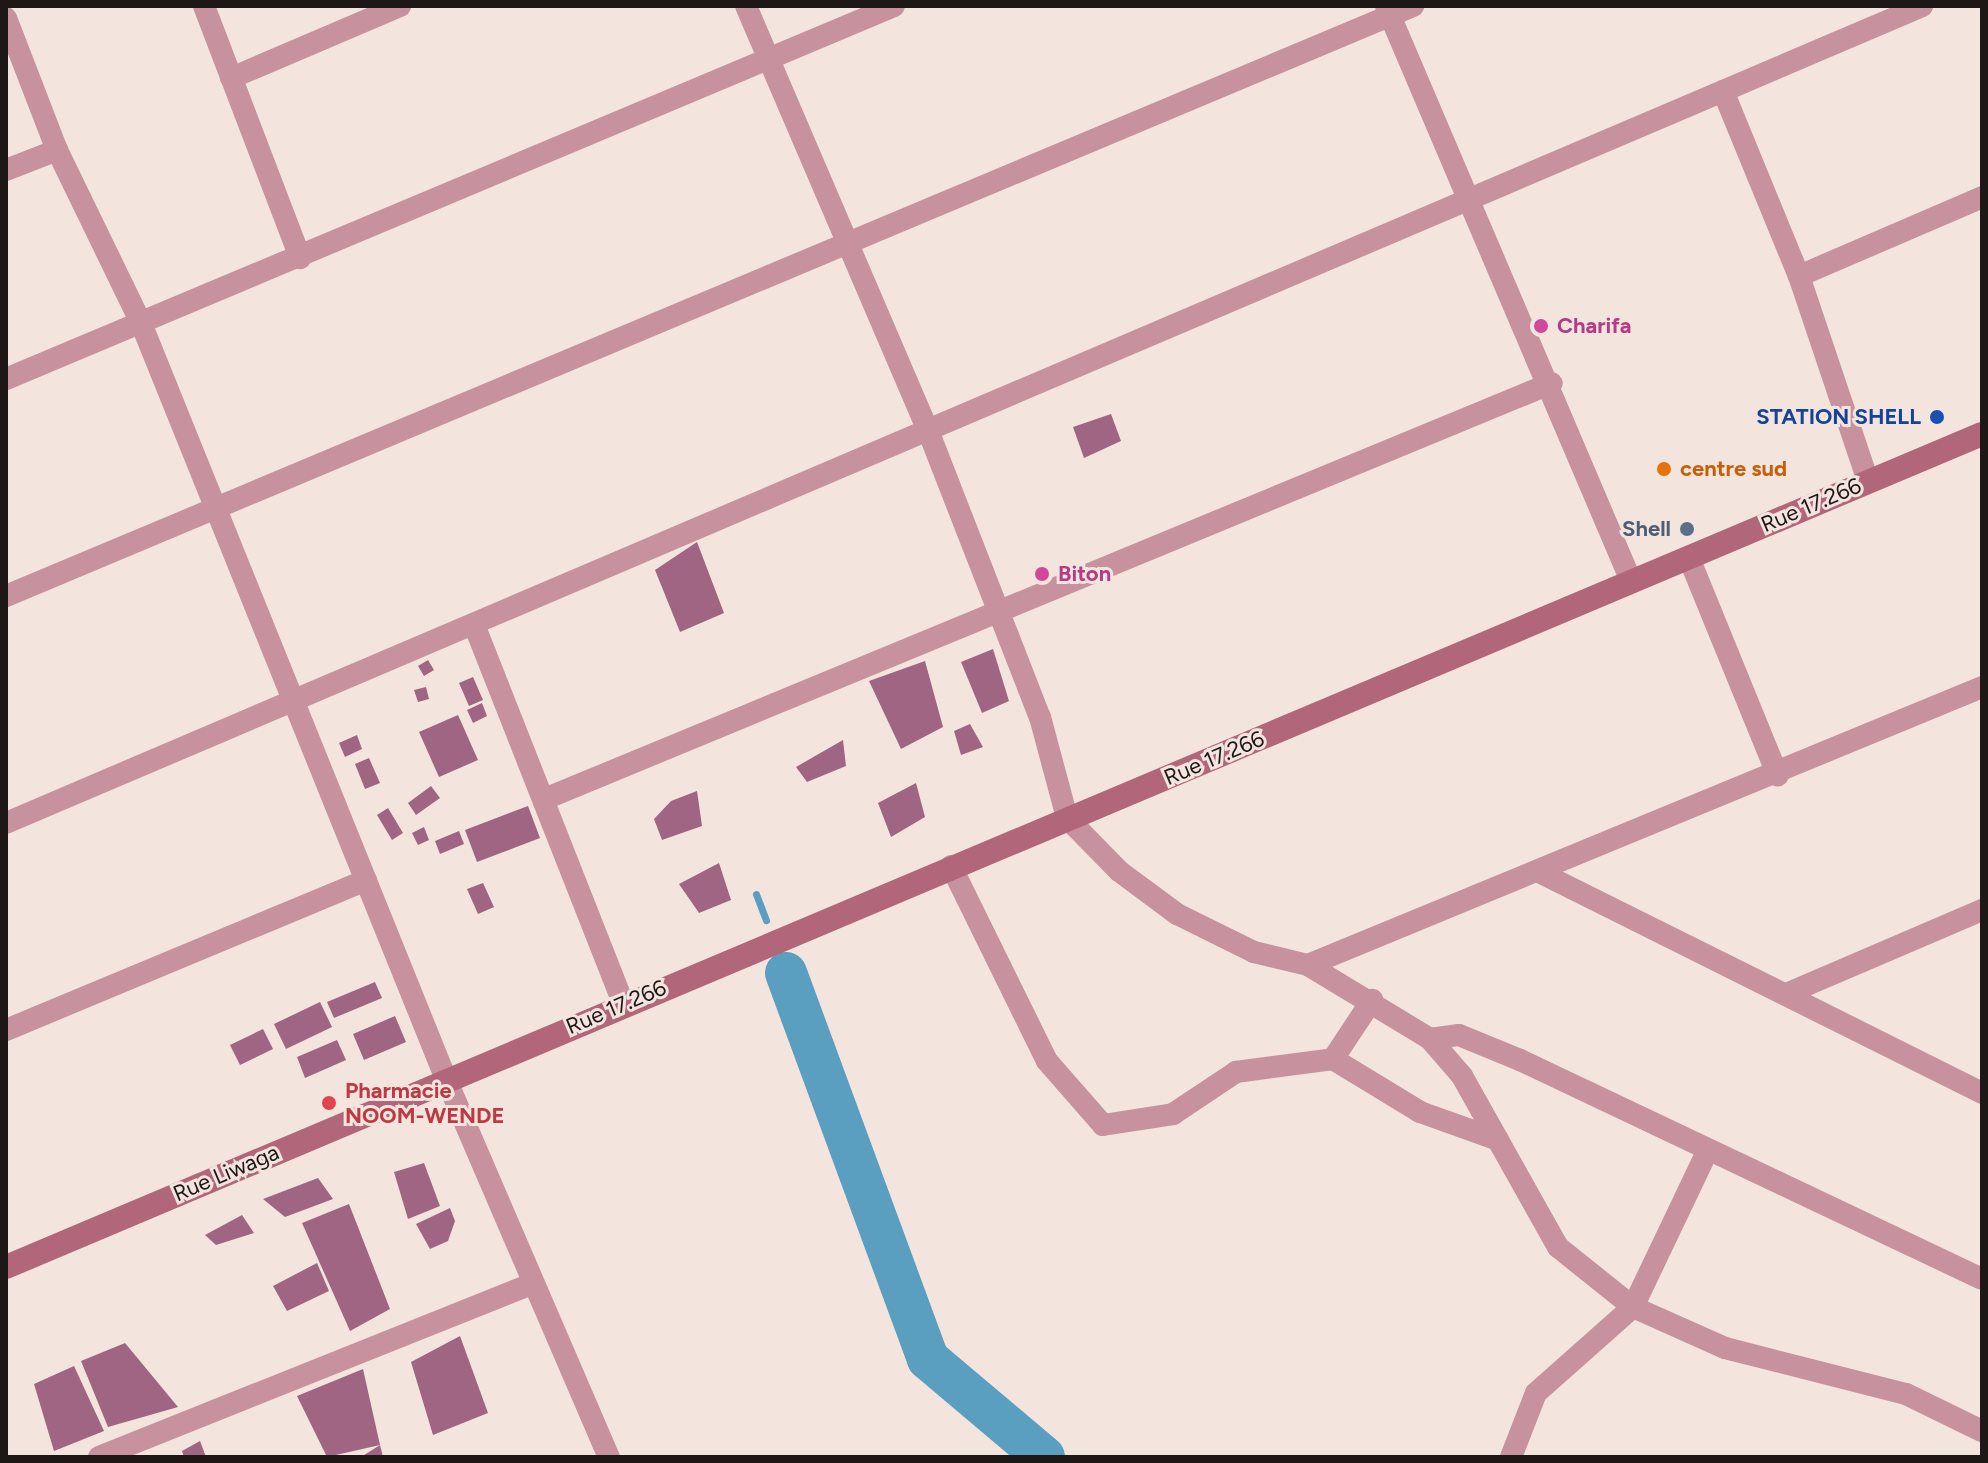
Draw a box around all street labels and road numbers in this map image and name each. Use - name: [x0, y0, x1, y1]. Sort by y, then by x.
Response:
- street label: Rue 17.266: [1757, 472, 1865, 538]
- street label: Rue 17.266: [1160, 725, 1268, 791]
- street label: Rue 17.266: [562, 974, 670, 1040]
- street label: Rue Liwaga: [169, 1139, 283, 1207]

